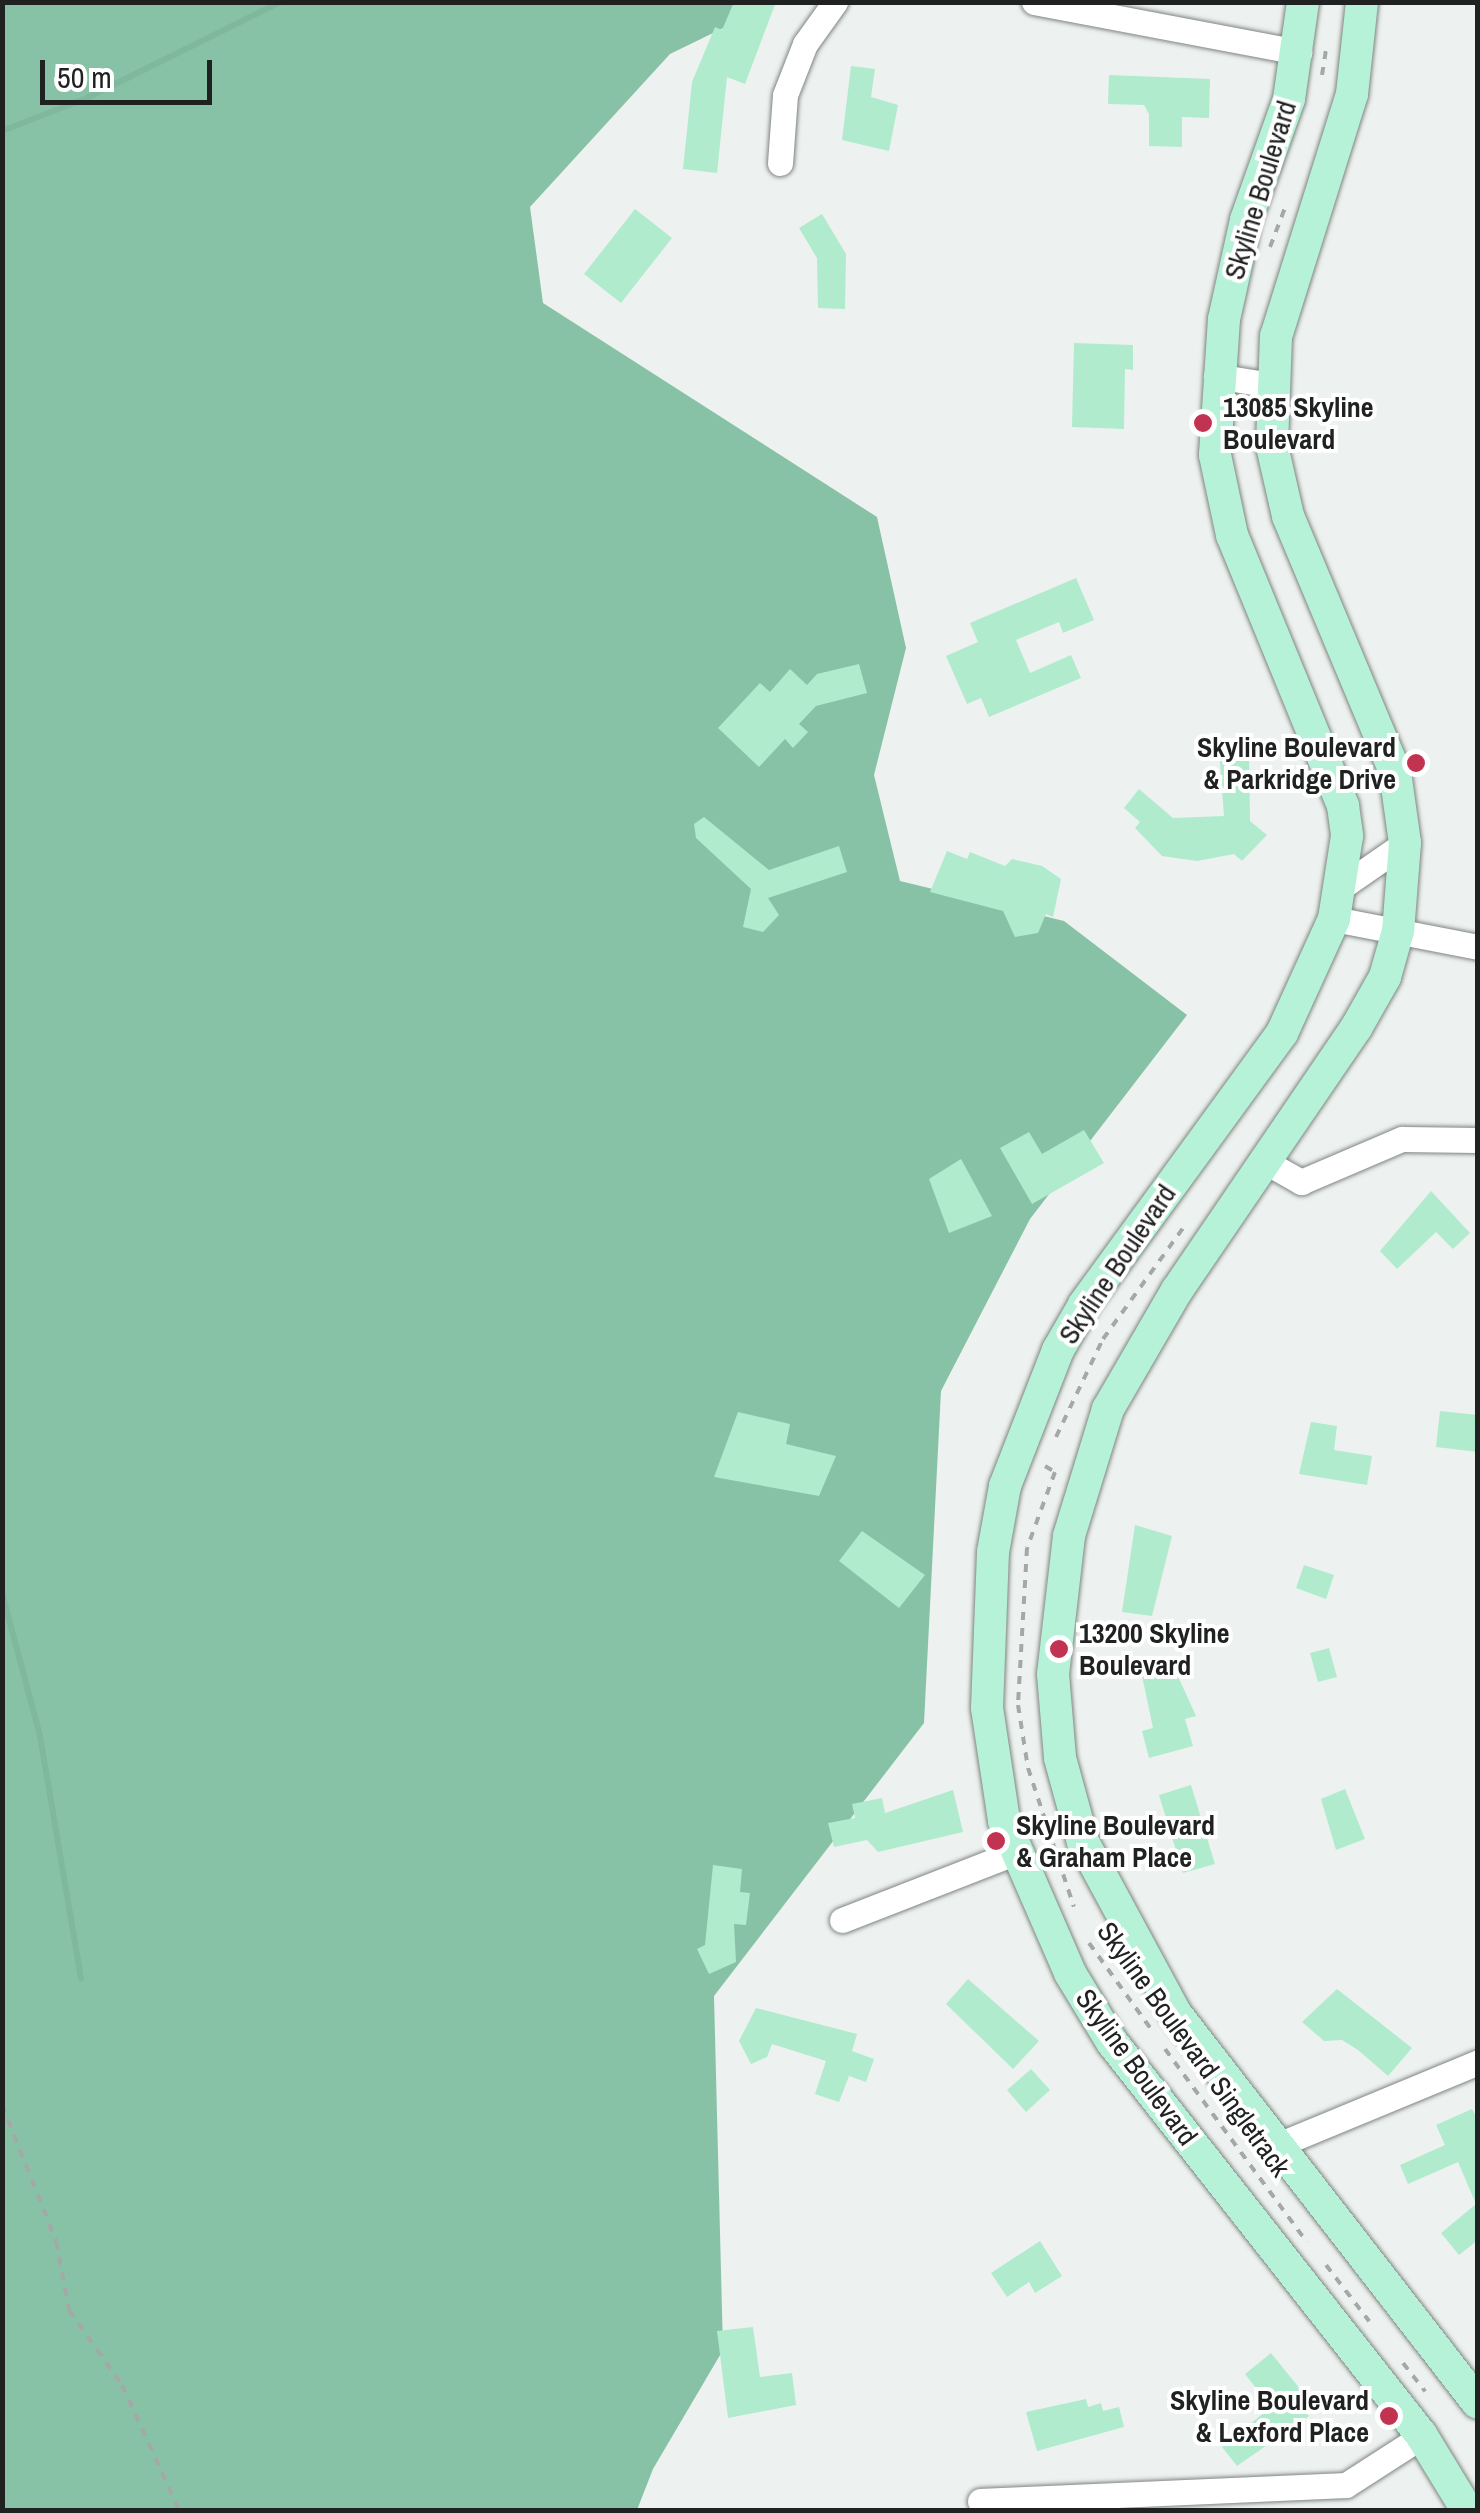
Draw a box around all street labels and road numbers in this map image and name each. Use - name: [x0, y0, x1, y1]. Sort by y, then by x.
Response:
- street label: Skyline Boulevard: [1217, 97, 1303, 283]
- street label: Skyline Boulevard: [1051, 1178, 1183, 1350]
- street label: Skyline Boulevard Singletrack: [1090, 1915, 1298, 2183]
- street label: Skyline Boulevard: [1069, 1982, 1205, 2152]

